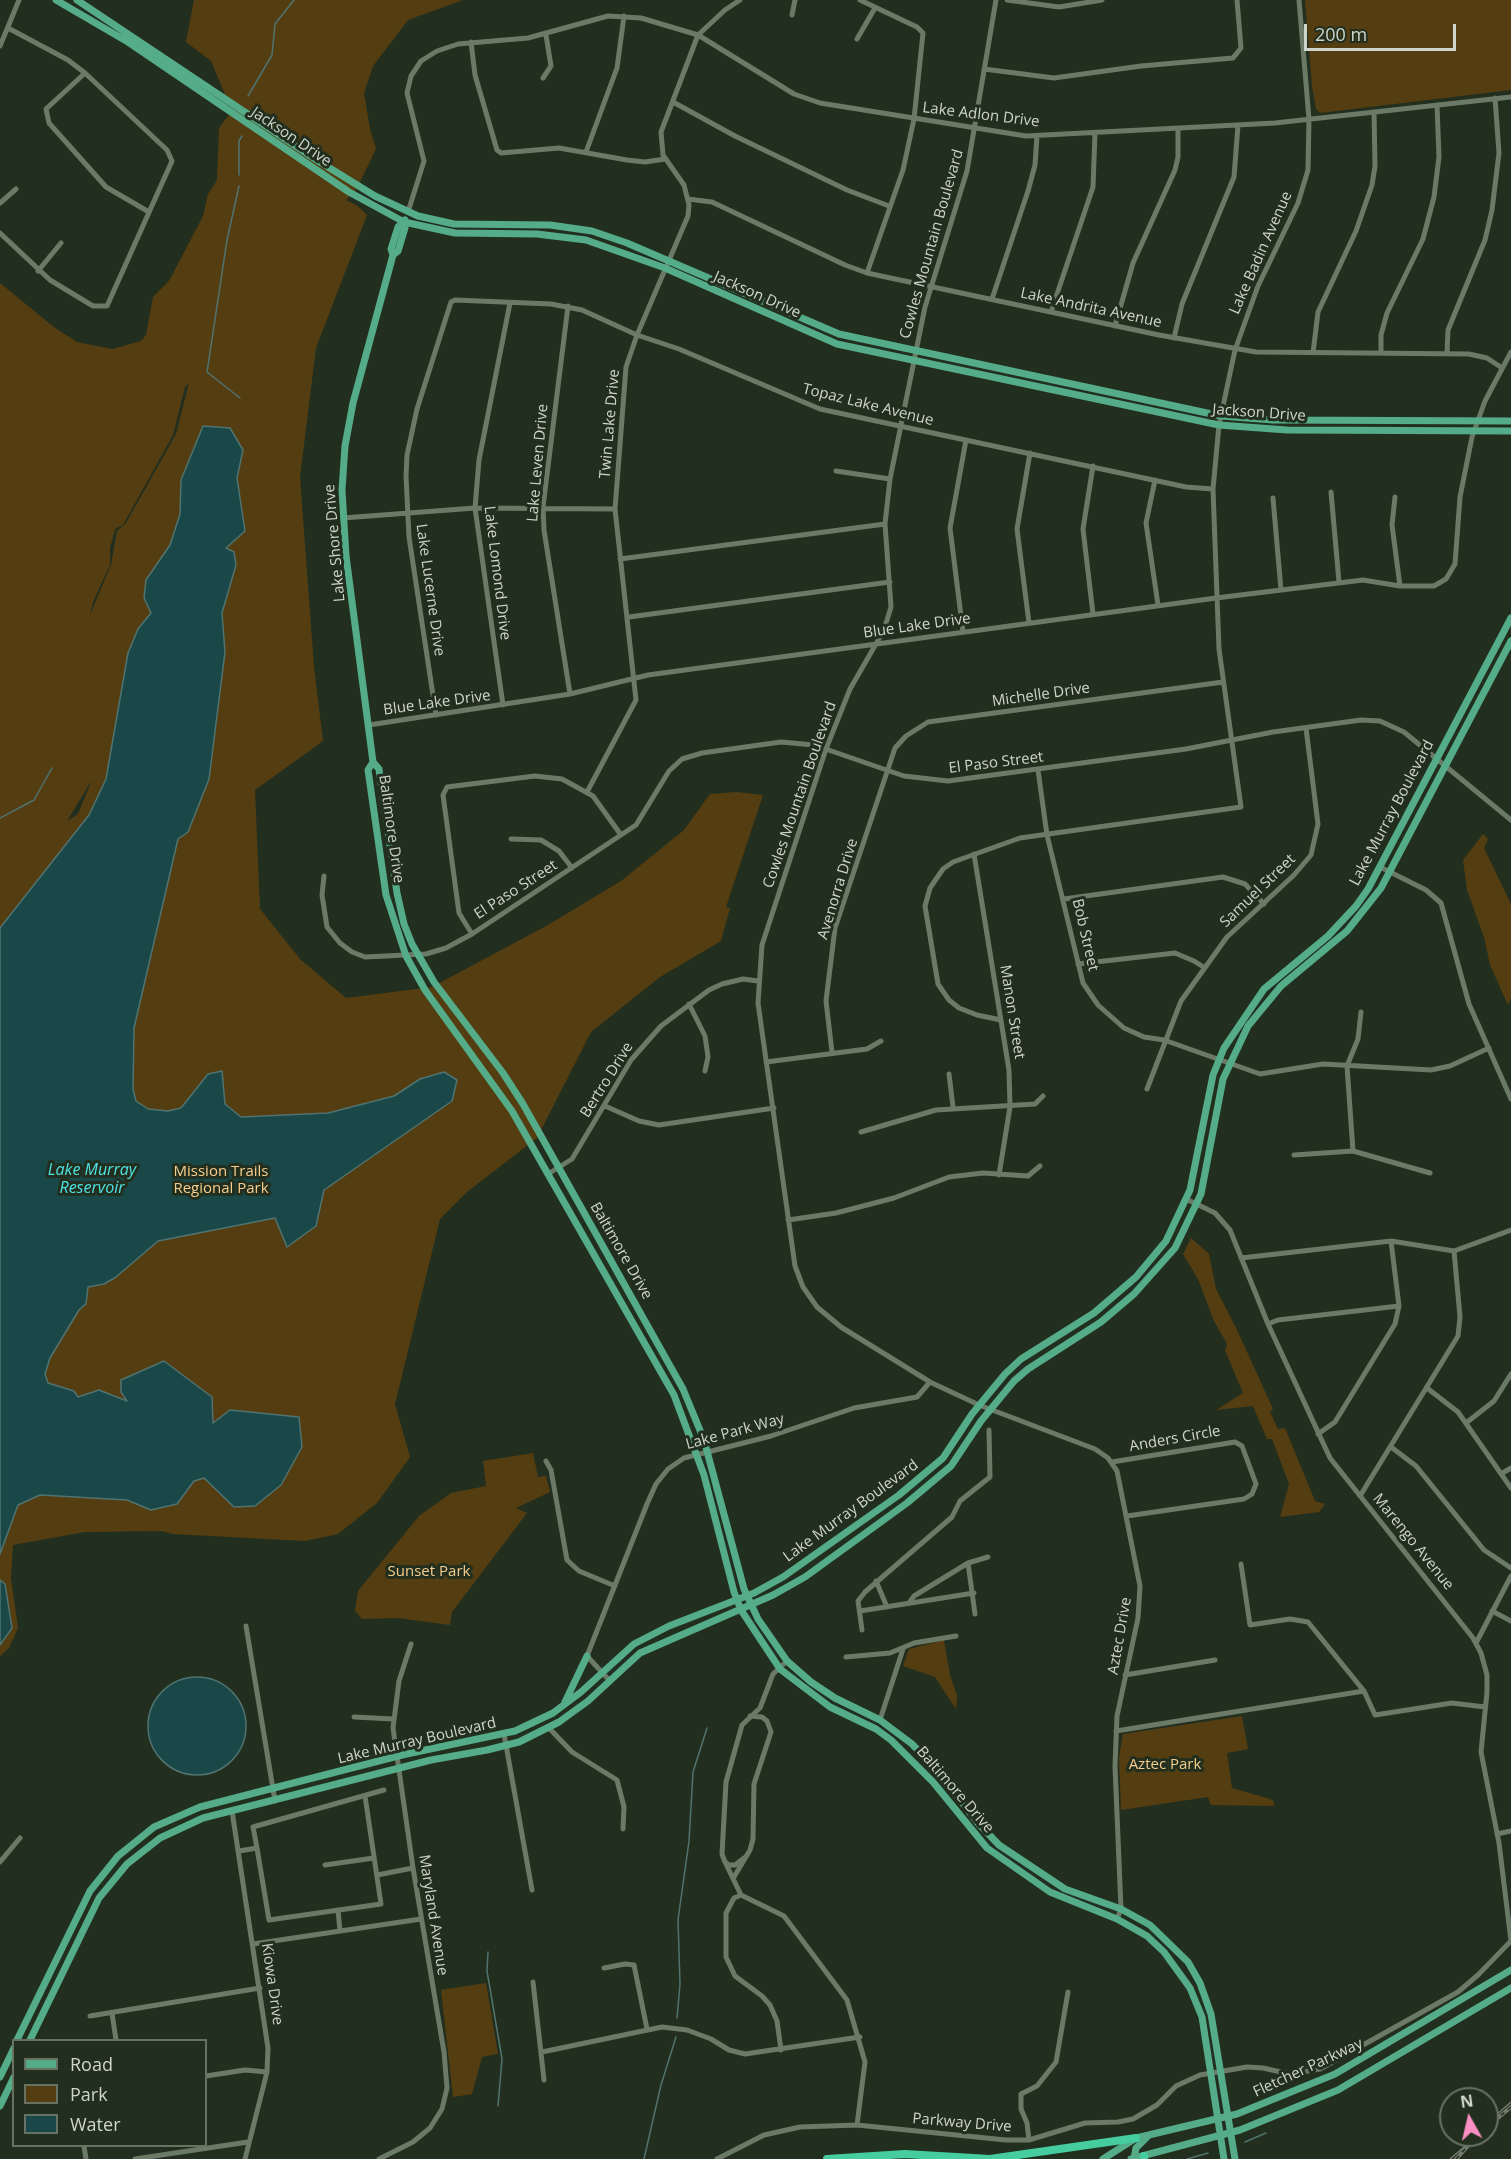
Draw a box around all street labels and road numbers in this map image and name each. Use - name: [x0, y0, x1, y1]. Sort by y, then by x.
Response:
- street label: Lake Adlon Drive: [922, 99, 1040, 131]
- street label: Jackson Drive: [247, 103, 335, 171]
- street label: Cowles Mountain Boulevard: [896, 147, 968, 341]
- street label: Lake Badin Avenue: [1226, 189, 1296, 317]
- street label: Jackson Drive: [711, 268, 803, 322]
- street label: Lake Andrita Avenue: [1019, 284, 1163, 332]
- street label: Twin Lake Drive: [596, 369, 624, 479]
- street label: Topaz Lake Avenue: [801, 380, 935, 430]
- street label: Jackson Drive: [1212, 401, 1306, 425]
- street label: Lake Leven Drive: [524, 403, 552, 523]
- street label: Lake Shore Drive: [321, 483, 349, 603]
- street label: Lake Lomond Drive: [480, 505, 514, 641]
- street label: Lake Lucerne Drive: [412, 523, 448, 657]
- street label: Blue Lake Drive: [862, 610, 972, 642]
- street label: Michelle Drive: [991, 679, 1091, 711]
- street label: Blue Lake Drive: [382, 687, 492, 719]
- street label: Cowles Mountain Boulevard: [760, 699, 840, 891]
- street label: Lake Murray Boulevard: [1346, 737, 1438, 889]
- street label: El Paso Street: [948, 748, 1044, 778]
- street label: Baltimore Drive: [375, 774, 407, 884]
- street label: Avenorra Drive: [814, 836, 862, 942]
- street label: Samuel Street: [1217, 851, 1299, 931]
- street label: El Paso Street: [471, 856, 561, 924]
- street label: Bob Street: [1068, 897, 1102, 973]
- street label: Manon Street: [996, 964, 1028, 1060]
- street label: Bertro Drive: [577, 1039, 637, 1121]
- street label: Baltimore Drive: [586, 1199, 656, 1303]
- street label: Lake Park Way: [684, 1410, 786, 1454]
- street label: Anders Circle: [1128, 1422, 1222, 1456]
- street label: Lake Murray Boulevard: [780, 1456, 922, 1566]
- street label: Marengo Avenue: [1369, 1490, 1457, 1594]
- street label: Aztec Drive: [1104, 1596, 1136, 1676]
- street label: Lake Murray Boulevard: [336, 1714, 498, 1768]
- street label: Baltimore Drive: [912, 1743, 998, 1837]
- street label: Maryland Avenue: [415, 1853, 451, 1977]
- street label: Kiowa Drive: [257, 1942, 287, 2026]
- street label: Fletcher Parkway: [1250, 2035, 1366, 2101]
- street label: Parkway Drive: [912, 2110, 1012, 2136]

